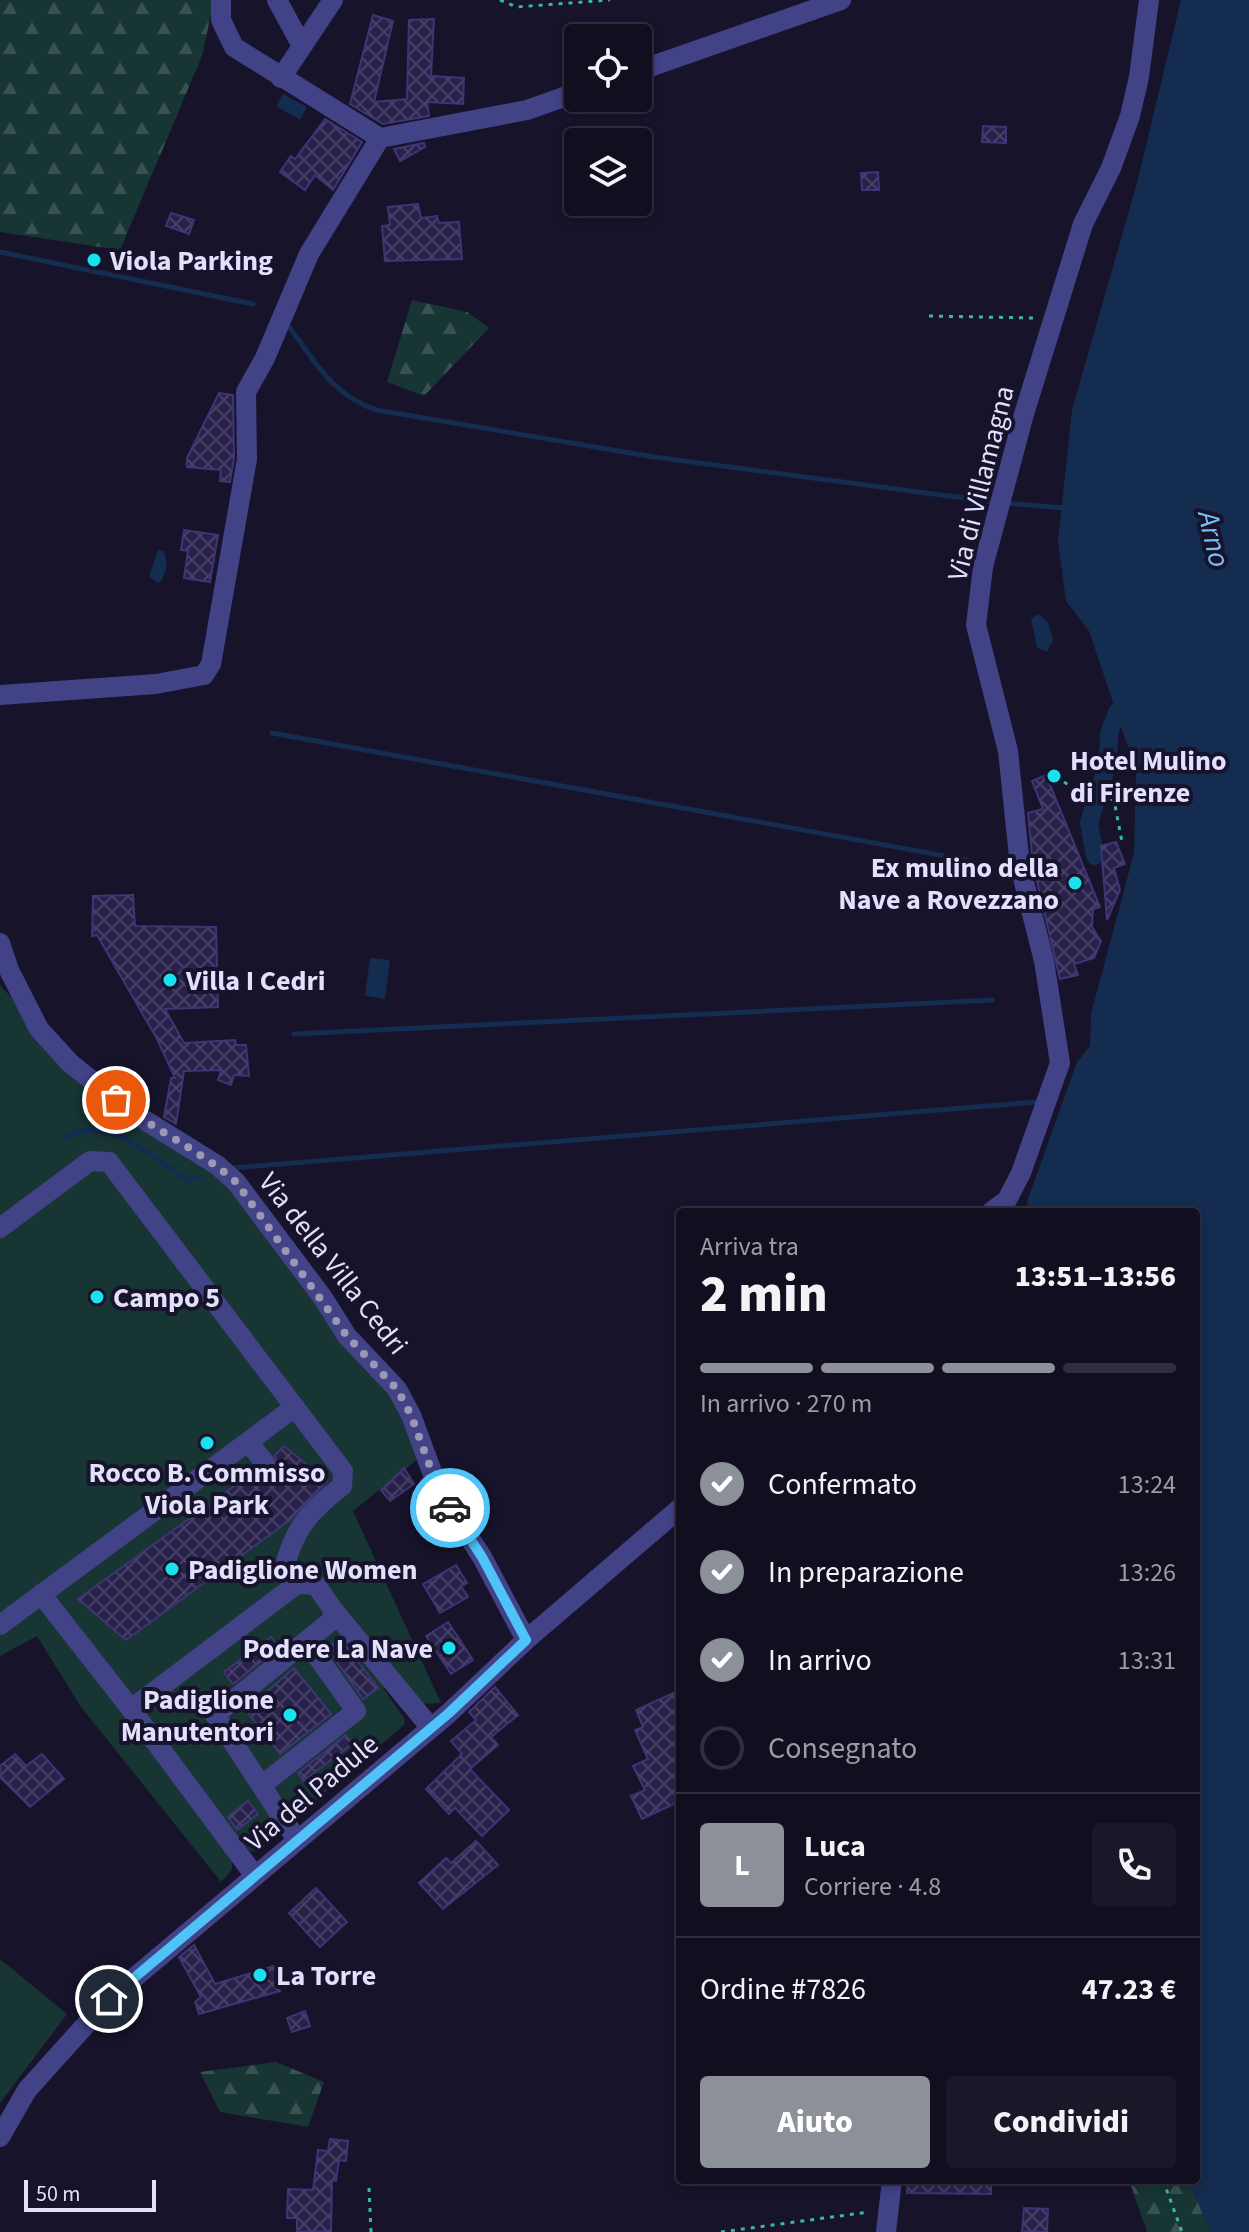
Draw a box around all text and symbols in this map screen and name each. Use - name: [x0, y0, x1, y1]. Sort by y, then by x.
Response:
- map controls: [564, 24, 652, 216]
- button: locate: [564, 24, 652, 112]
- button: layers: [564, 128, 652, 216]
- place label: Viola Parking: [109, 241, 273, 281]
- marker: Viola Parking: [85, 251, 103, 269]
- street label: Via di Villamagna: [937, 382, 1025, 585]
- water label: Arno: [1186, 505, 1241, 572]
- place label: Hotel Mulino di Firenze: [1070, 741, 1227, 813]
- marker: Hotel Mulino di Firenze: [1045, 767, 1063, 785]
- place label: Ex mulino della Nave a Rovezzano: [838, 848, 1059, 920]
- marker: Ex mulino della Nave a Rovezzano: [1066, 874, 1084, 892]
- place label: Villa I Cedri: [185, 961, 325, 1001]
- marker: Villa I Cedri: [161, 971, 179, 989]
- pin: [82, 1066, 150, 1134]
- icon: bag: [94, 1078, 138, 1122]
- street label: Via della Villa Cedri: [249, 1164, 417, 1363]
- text: Arriva tra: [700, 1228, 799, 1265]
- text: 13:51–13:56: [1015, 1255, 1176, 1298]
- text: 2 min: [700, 1258, 828, 1332]
- place label: Campo 5: [113, 1278, 220, 1318]
- marker: Campo 5: [88, 1288, 106, 1306]
- text: In arrivo · 270 m: [700, 1385, 872, 1422]
- marker: Rocco B. Commisso Viola Park: [198, 1434, 216, 1452]
- place label: Rocco B. Commisso Viola Park: [88, 1453, 326, 1525]
- icon: check: [700, 1462, 744, 1506]
- text: Confermato: [768, 1463, 917, 1506]
- text: 13:24: [1118, 1466, 1176, 1503]
- courier: [410, 1468, 490, 1548]
- icon: car: [428, 1486, 472, 1530]
- place label: Padiglione Women: [188, 1550, 417, 1590]
- icon: check: [700, 1550, 744, 1594]
- text: In preparazione: [768, 1551, 964, 1594]
- text: 13:26: [1118, 1554, 1176, 1591]
- marker: Padiglione Women: [163, 1560, 181, 1578]
- place label: Podere La Nave: [243, 1629, 433, 1669]
- icon: check: [700, 1638, 744, 1682]
- marker: Podere La Nave: [440, 1639, 458, 1657]
- text: In arrivo: [768, 1639, 872, 1682]
- text: 13:31: [1118, 1642, 1176, 1679]
- place label: Padiglione Manutentori: [121, 1680, 274, 1752]
- marker: Padiglione Manutentori: [281, 1706, 299, 1724]
- street label: Via del Padule: [236, 1725, 387, 1861]
- text: Consegnato: [768, 1727, 917, 1770]
- button: phone: [1092, 1823, 1176, 1907]
- text: Luca: [804, 1825, 866, 1868]
- text: L: [734, 1844, 750, 1887]
- text: Corriere · 4.8: [804, 1868, 941, 1905]
- place label: La Torre: [276, 1956, 376, 1996]
- pin: [75, 1965, 143, 2033]
- marker: La Torre: [251, 1966, 269, 1984]
- text: Ordine #7826: [700, 1968, 866, 2011]
- text: 47.23 €: [1082, 1968, 1176, 2011]
- icon: home: [87, 1977, 131, 2021]
- button: Aiuto: [700, 2076, 930, 2168]
- button: Condividi: [946, 2076, 1176, 2168]
- scale bar: [24, 2176, 156, 2212]
- text: 50 m: [36, 2178, 81, 2210]

